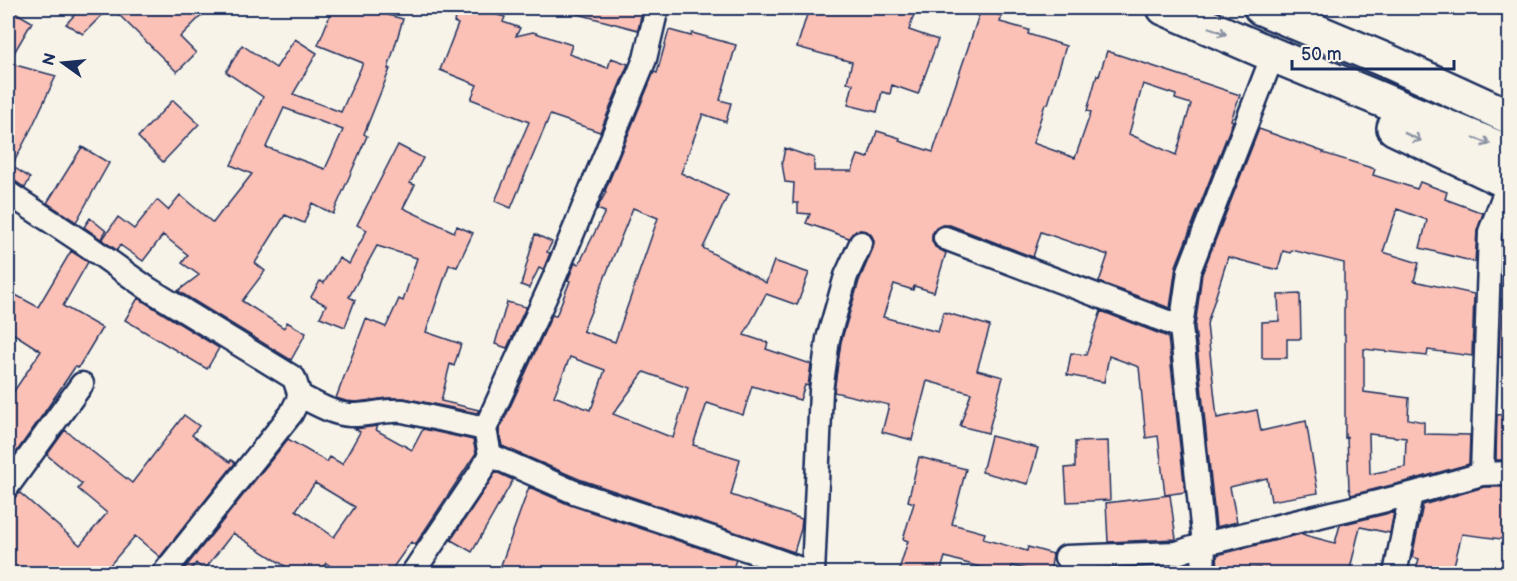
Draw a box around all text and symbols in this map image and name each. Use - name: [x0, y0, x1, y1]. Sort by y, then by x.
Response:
- one-way arrow: [1208, 26, 1226, 37]
- north arrow: [33, 33, 93, 93]
- scale bar: [1292, 33, 1454, 71]
- text: 50 m: [1301, 44, 1342, 65]
- text: N: [39, 51, 61, 68]
- one-way arrow: [1404, 131, 1422, 143]
- one-way arrow: [1472, 136, 1491, 147]

